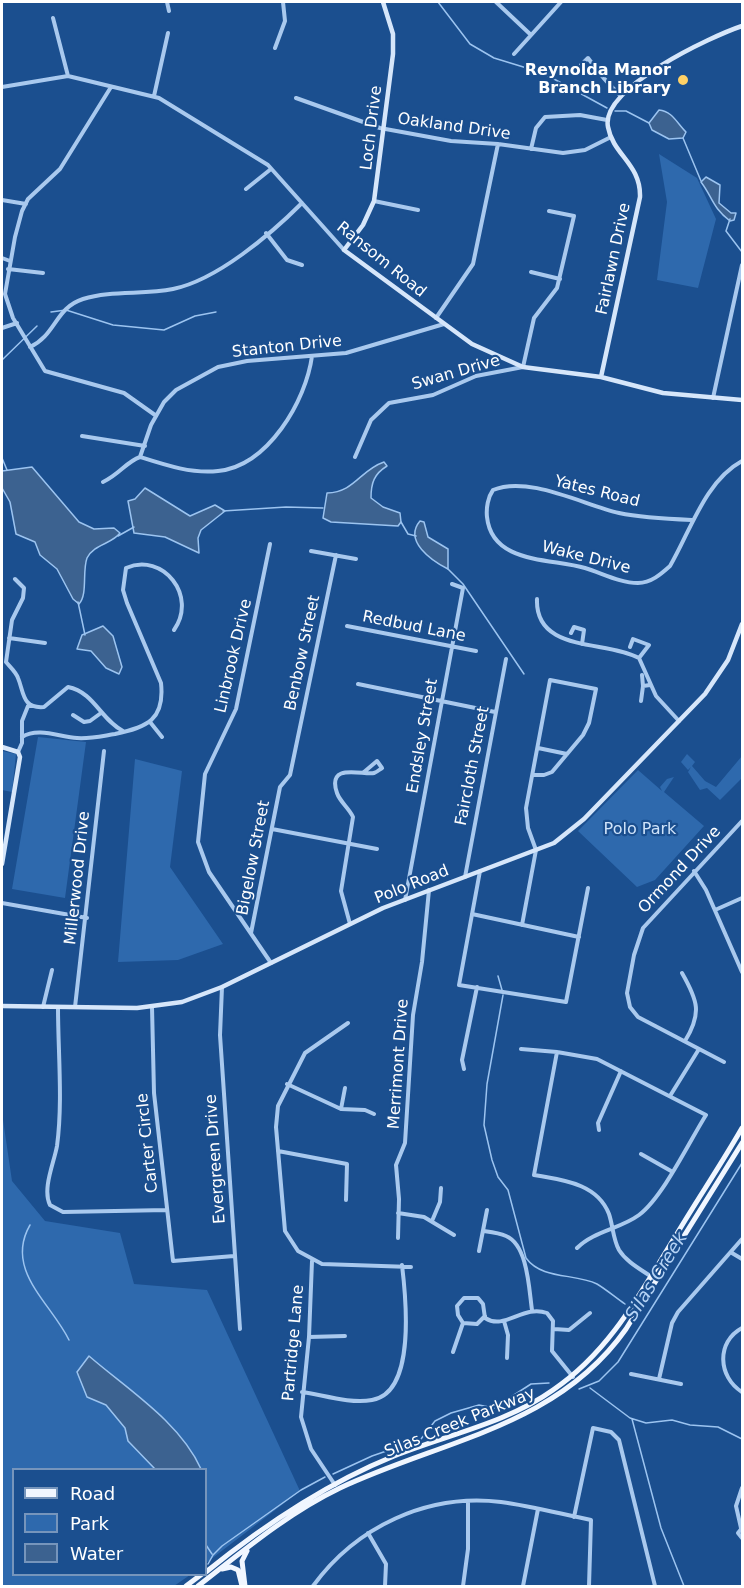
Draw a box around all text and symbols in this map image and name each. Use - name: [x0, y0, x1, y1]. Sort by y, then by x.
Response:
- place label: Reynolda Manor Branch Library: [525, 61, 671, 99]
- marker: Reynolda Manor Branch Library: [676, 73, 690, 87]
- street label: Loch Drive: [357, 85, 387, 171]
- street label: Oakland Drive: [396, 110, 512, 144]
- street label: Fairlawn Drive: [593, 201, 635, 317]
- street label: Ransom Road: [332, 218, 430, 302]
- street label: Stanton Drive: [231, 332, 343, 362]
- street label: Swan Drive: [410, 351, 502, 395]
- street label: Yates Road: [552, 472, 642, 512]
- street label: Wake Drive: [540, 538, 632, 578]
- street label: Benbow Street: [281, 593, 325, 713]
- street label: Linbrook Drive: [212, 597, 256, 715]
- street label: Redbud Lane: [361, 608, 467, 646]
- street label: Endsley Street: [403, 677, 443, 795]
- street label: Faircloth Street: [452, 705, 494, 827]
- street label: Bigelow Street: [233, 799, 275, 917]
- street label: Millerwood Drive: [61, 810, 95, 946]
- park label: Polo Park: [604, 820, 676, 840]
- street label: Ormond Drive: [635, 822, 725, 918]
- street label: Polo Road: [372, 861, 452, 909]
- street label: Merrimont Drive: [385, 998, 413, 1130]
- street label: Carter Circle: [133, 1092, 163, 1194]
- street label: Evergreen Drive: [202, 1094, 230, 1224]
- water label: Silas Creek: [621, 1229, 693, 1325]
- street label: Partridge Lane: [279, 1284, 309, 1402]
- street label: Silas Creek Parkway: [382, 1384, 538, 1462]
- legend: [12, 1468, 207, 1576]
- text: Road: [70, 1483, 115, 1504]
- text: Park: [70, 1513, 109, 1534]
- text: Water: [70, 1543, 123, 1564]

